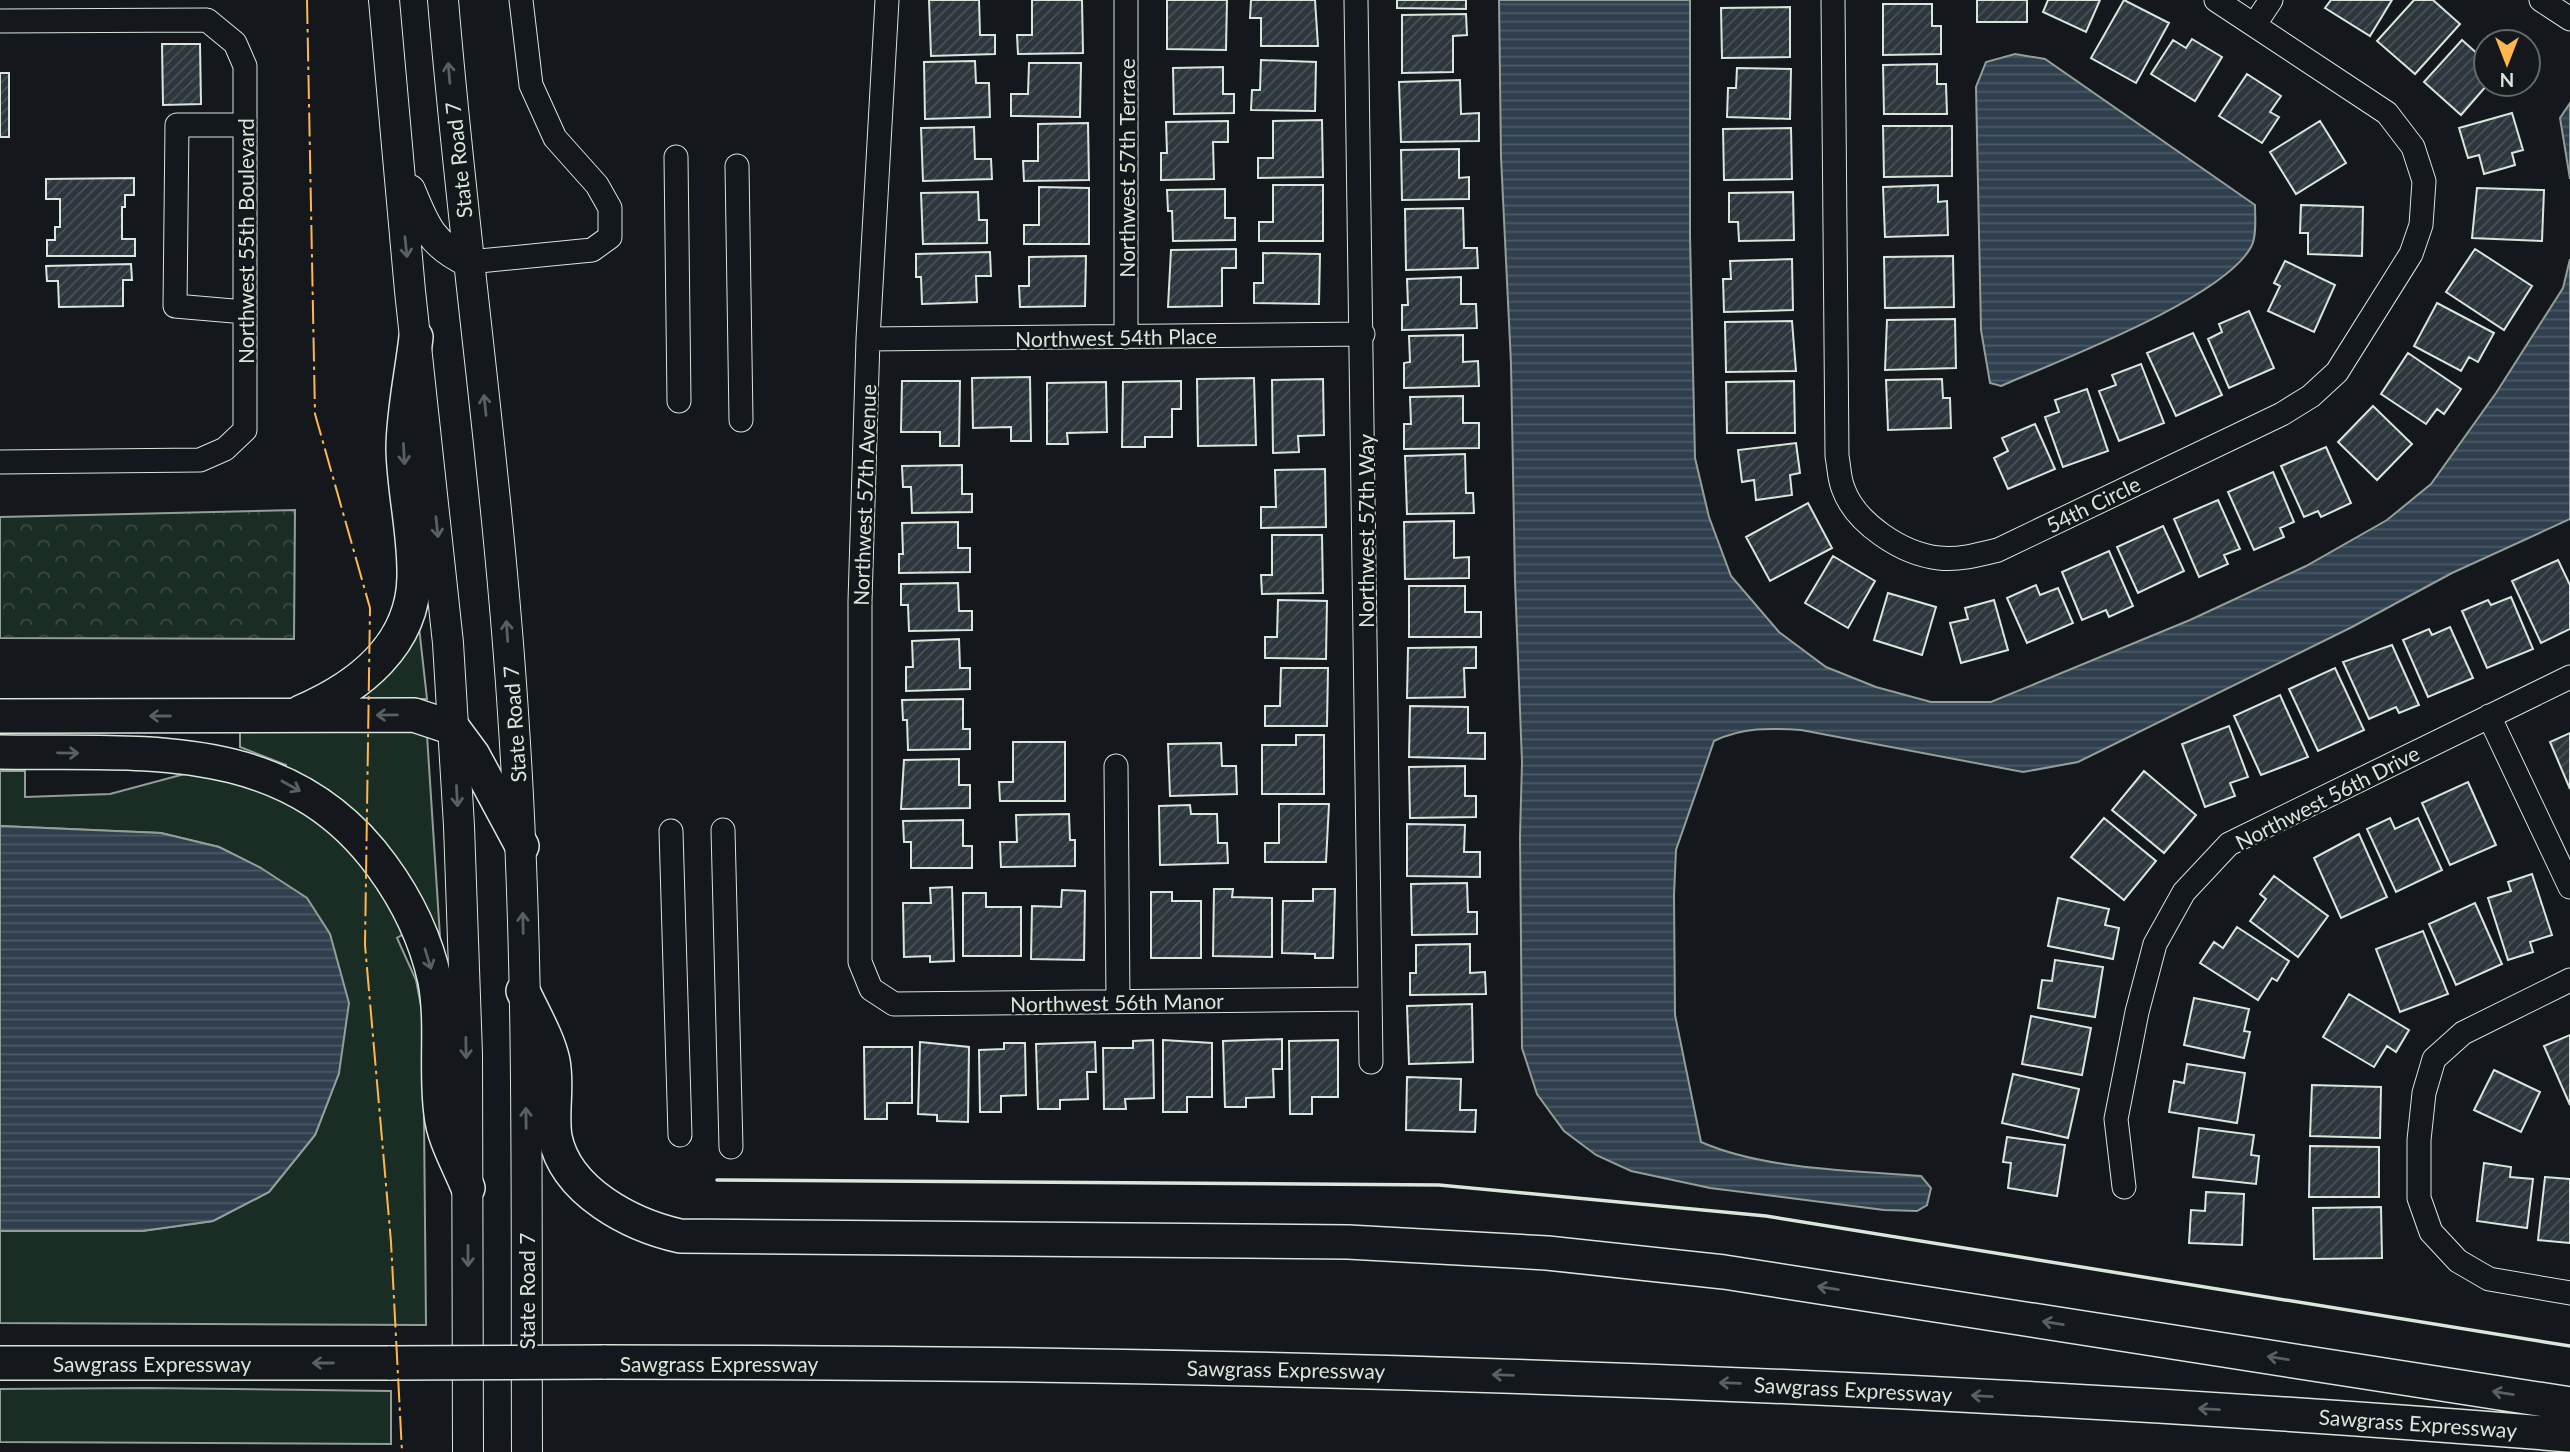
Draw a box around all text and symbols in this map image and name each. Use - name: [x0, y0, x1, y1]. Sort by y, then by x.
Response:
- north arrow: [2472, 28, 2542, 98]
- street label: Northwest 57th Terrace: [1114, 58, 1139, 278]
- one-way arrow: [442, 62, 455, 85]
- text: N: [2500, 69, 2514, 92]
- street label: State Road 7: [439, 101, 477, 219]
- street label: Northwest 55th Boulevard: [233, 118, 258, 364]
- one-way arrow: [399, 235, 412, 258]
- street label: Northwest 54th Place: [1015, 323, 1217, 351]
- street label: Northwest 57th Avenue: [848, 384, 880, 606]
- one-way arrow: [479, 394, 492, 417]
- street label: Northwest 57th Way: [1353, 434, 1378, 628]
- one-way arrow: [398, 442, 411, 465]
- street label: 54th Circle: [2042, 471, 2144, 537]
- one-way arrow: [431, 515, 444, 538]
- one-way arrow: [500, 620, 513, 643]
- street label: State Road 7: [497, 665, 531, 783]
- one-way arrow: [376, 708, 399, 722]
- one-way arrow: [148, 709, 171, 723]
- street label: Northwest 56th Drive: [2231, 740, 2423, 854]
- one-way arrow: [56, 746, 79, 760]
- one-way arrow: [280, 779, 300, 793]
- one-way arrow: [451, 785, 464, 807]
- one-way arrow: [516, 912, 529, 935]
- one-way arrow: [423, 948, 436, 970]
- street label: Northwest 56th Manor: [1010, 988, 1224, 1016]
- one-way arrow: [460, 1036, 473, 1059]
- one-way arrow: [519, 1107, 532, 1130]
- street label: State Road 7: [514, 1233, 539, 1349]
- one-way arrow: [461, 1245, 475, 1268]
- one-way arrow: [1817, 1281, 1840, 1294]
- one-way arrow: [2042, 1316, 2065, 1329]
- street label: Sawgrass Expressway: [53, 1351, 251, 1376]
- street label: Sawgrass Expressway: [620, 1351, 818, 1376]
- one-way arrow: [2267, 1351, 2290, 1364]
- street label: Sawgrass Expressway: [1186, 1355, 1386, 1383]
- one-way arrow: [311, 1356, 334, 1370]
- one-way arrow: [1491, 1368, 1514, 1382]
- street label: Sawgrass Expressway: [1753, 1371, 1953, 1407]
- one-way arrow: [1719, 1377, 1742, 1390]
- one-way arrow: [2492, 1386, 2514, 1399]
- one-way arrow: [1970, 1389, 1993, 1402]
- one-way arrow: [2197, 1402, 2220, 1415]
- street label: Sawgrass Expressway: [2318, 1404, 2518, 1442]

